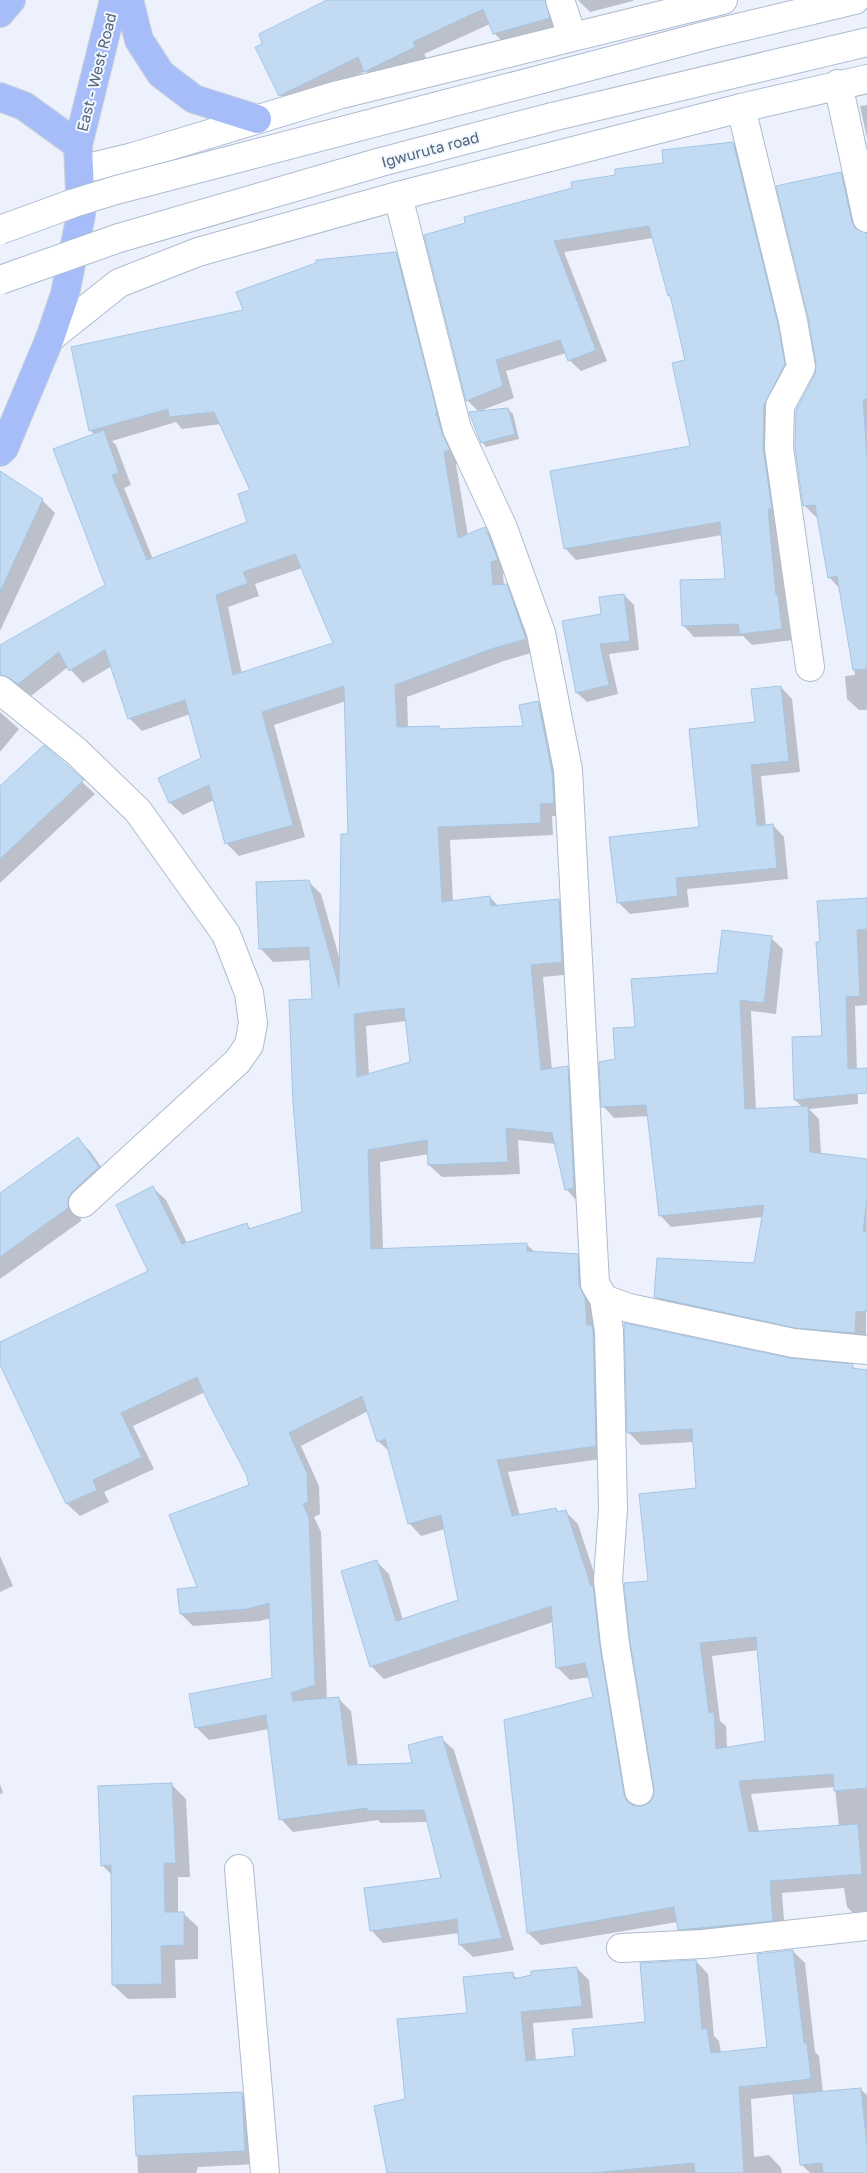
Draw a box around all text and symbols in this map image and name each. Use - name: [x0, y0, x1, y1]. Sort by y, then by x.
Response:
- street label: East - West Road: [73, 11, 119, 133]
- street label: Igwuruta road: [379, 127, 481, 171]

